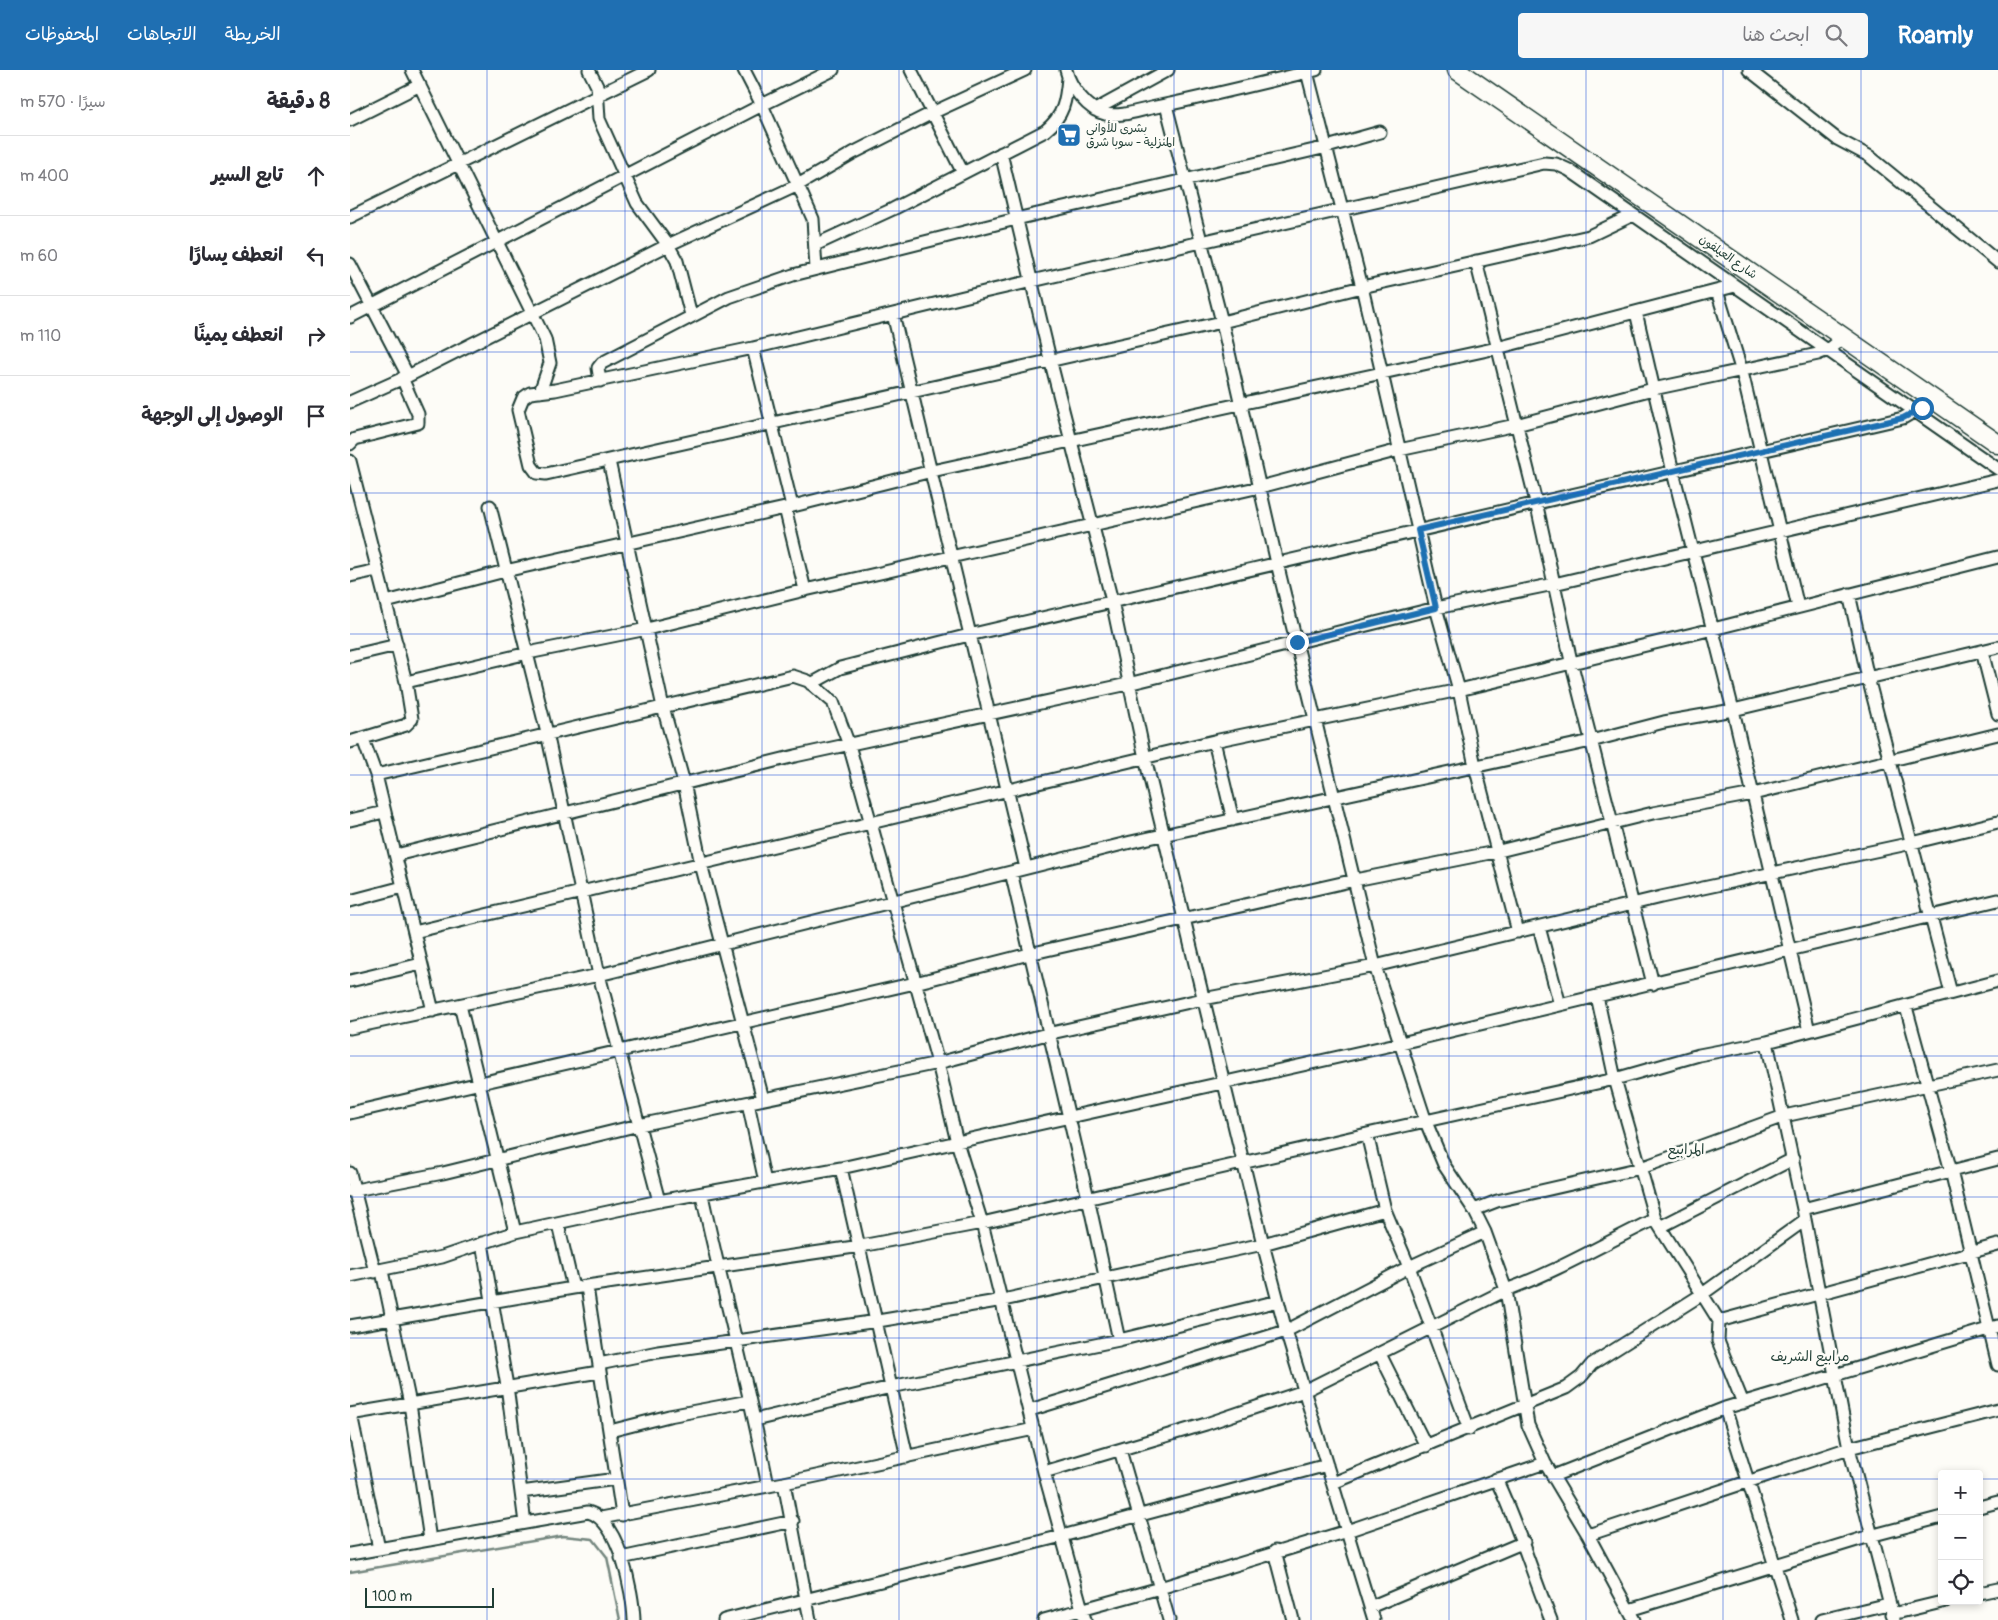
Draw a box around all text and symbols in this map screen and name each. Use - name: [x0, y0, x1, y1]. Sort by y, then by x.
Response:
- search box: [1518, 13, 1868, 58]
- icon: search: [1822, 21, 1850, 49]
- text: Roamly: [1898, 21, 1973, 50]
- text: المحفوظات: [25, 23, 99, 46]
- text: الاتجاهات: [127, 23, 197, 46]
- text: الخريطة: [225, 23, 281, 46]
- text: ابحث هنا: [1742, 23, 1810, 47]
- text: 8 دقيقة: [266, 88, 330, 115]
- text: سيرًا · 570 m: [20, 92, 106, 112]
- place label: بشرى للأواني المنزلية - سوبا شرق: [1086, 120, 1175, 150]
- supermarket icon: بشرى للأواني المنزلية - سوبا شرق: [1056, 122, 1082, 148]
- icon: ahead: [302, 162, 330, 190]
- text: تابع السير: [211, 163, 283, 187]
- text: 400 m: [20, 166, 69, 186]
- street label: شارع العيلفون: [1696, 232, 1760, 283]
- icon: left: [302, 242, 330, 270]
- text: انعطف يسارًا: [189, 243, 283, 267]
- text: 60 m: [20, 246, 58, 266]
- icon: right: [302, 322, 330, 350]
- text: انعطف يمينًا: [194, 323, 283, 347]
- text: 110 m: [20, 326, 61, 346]
- route start: [1911, 397, 1934, 420]
- icon: arrive: [302, 402, 330, 430]
- text: الوصول إلى الوجهة: [141, 403, 283, 427]
- route end: [1286, 631, 1309, 654]
- district label: المرابيع: [1667, 1141, 1705, 1160]
- district label: مرابيع الشريف: [1771, 1348, 1849, 1367]
- map controls: [1938, 1470, 1983, 1605]
- button: +: [1938, 1470, 1983, 1515]
- button: −: [1938, 1515, 1983, 1560]
- button: locate: [1938, 1560, 1983, 1605]
- scale bar: [365, 1585, 494, 1608]
- text: 100 m: [372, 1588, 412, 1605]

